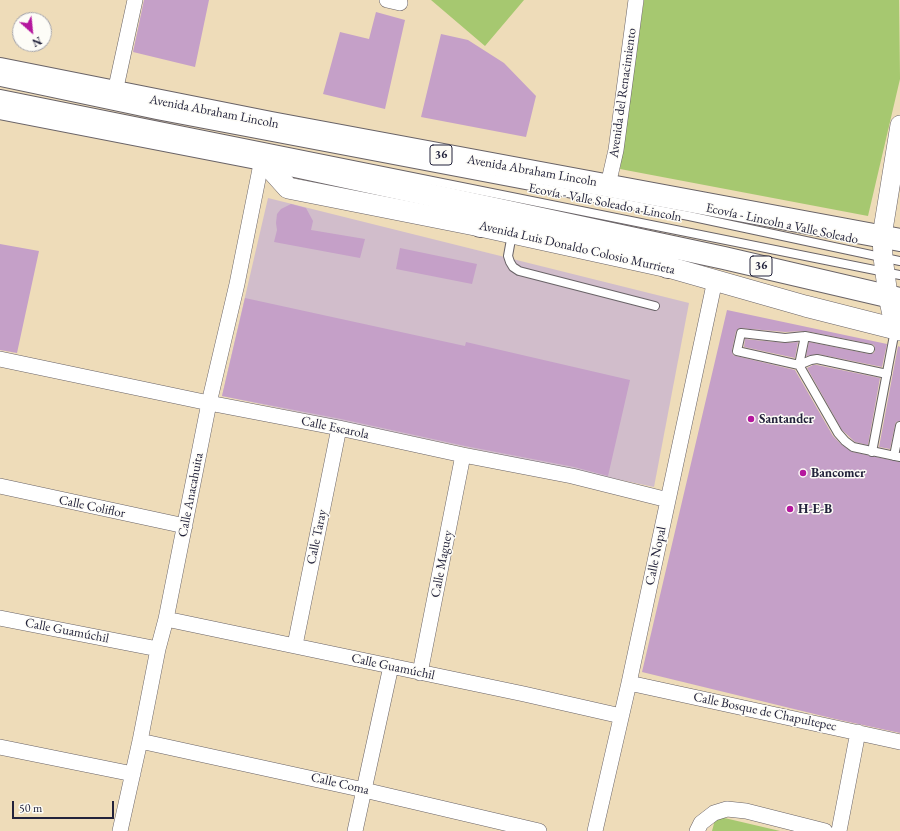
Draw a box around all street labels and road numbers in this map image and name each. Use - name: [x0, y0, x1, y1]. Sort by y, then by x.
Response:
- street label: Avenida del Renacimiento: [606, 27, 640, 159]
- street label: Avenida Abraham Lincoln: [148, 92, 280, 132]
- road number: 36: [430, 145, 452, 165]
- street label: Avenida Abraham Lincoln: [466, 152, 598, 190]
- street label: Ecovía - Valle Soleado a Lincoln: [527, 180, 683, 226]
- street label: Ecovía - Lincoln a Valle Soleado: [704, 200, 860, 248]
- street label: Avenida Luis Donaldo Colosio Murrieta: [478, 218, 676, 278]
- road number: 36: [750, 256, 772, 276]
- street label: Calle Escarola: [300, 413, 370, 443]
- street label: Calle Anacahuita: [175, 451, 207, 539]
- street label: Calle Coliflor: [57, 492, 127, 522]
- street label: Calle Taray: [304, 508, 330, 566]
- street label: Calle Nopal: [642, 525, 670, 587]
- street label: Calle Maguey: [428, 529, 456, 599]
- street label: Calle Guamúchil: [24, 615, 110, 647]
- street label: Calle Guamúchil: [350, 651, 436, 683]
- street label: Calle Bosque de Chapultepec: [692, 689, 838, 735]
- street label: Calle Coma: [309, 770, 371, 798]

